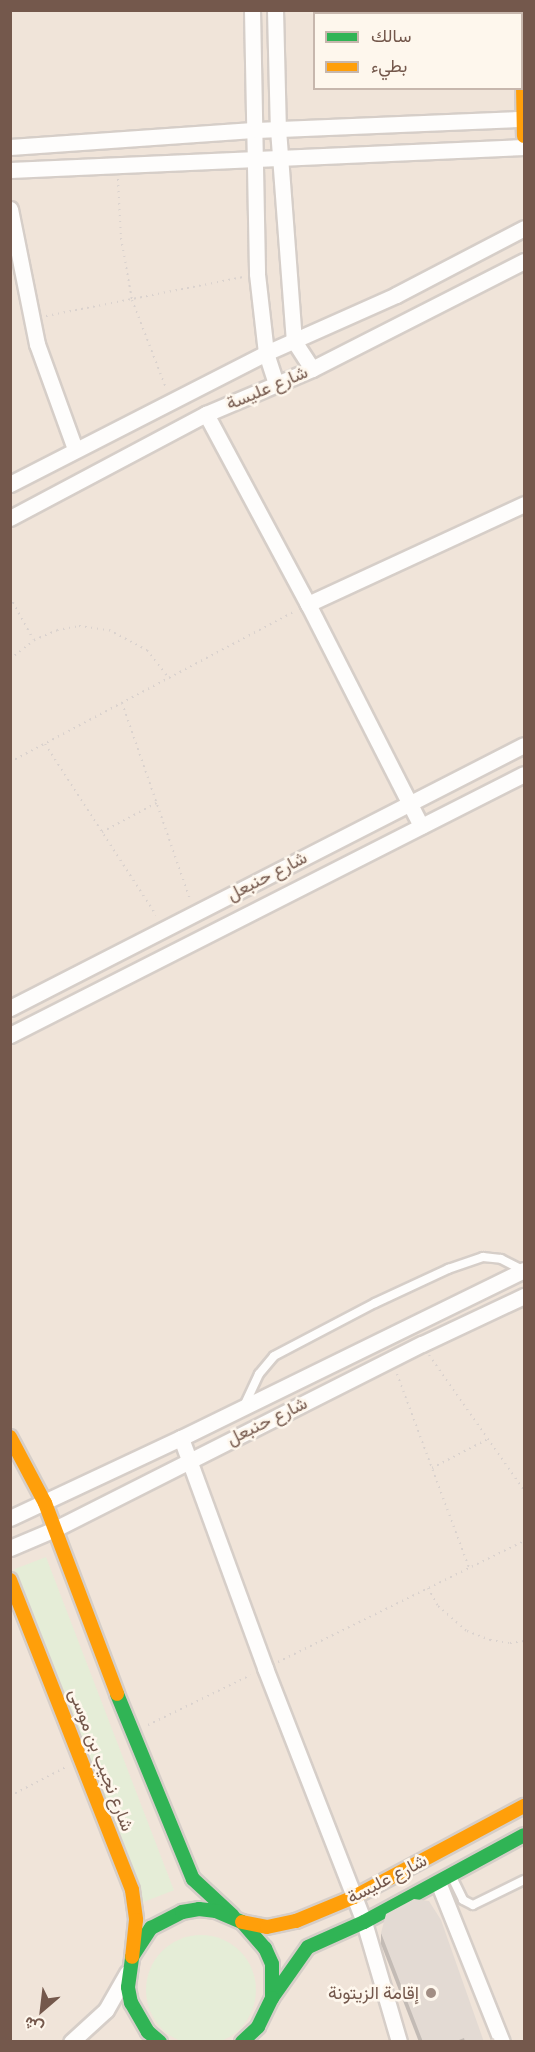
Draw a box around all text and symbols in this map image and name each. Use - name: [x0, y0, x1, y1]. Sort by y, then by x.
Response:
- legend: [313, 12, 523, 90]
- text: سالك: [371, 23, 411, 48]
- text: بطيء: [371, 53, 407, 78]
- street label: شارع عليسة: [223, 361, 311, 415]
- street label: شارع حنبعل: [223, 847, 311, 905]
- street label: شارع حنبعل: [223, 1392, 311, 1450]
- street label: شارع نجيب بن موسى: [64, 1686, 138, 1834]
- street label: شارع عليسة: [344, 1850, 430, 1908]
- north arrow: [12, 1980, 72, 2040]
- place label: إقامة الزيتونة: [328, 1982, 419, 2004]
- marker: إقامة الزيتونة: [424, 1986, 438, 2000]
- text: ش: [20, 2012, 47, 2040]

